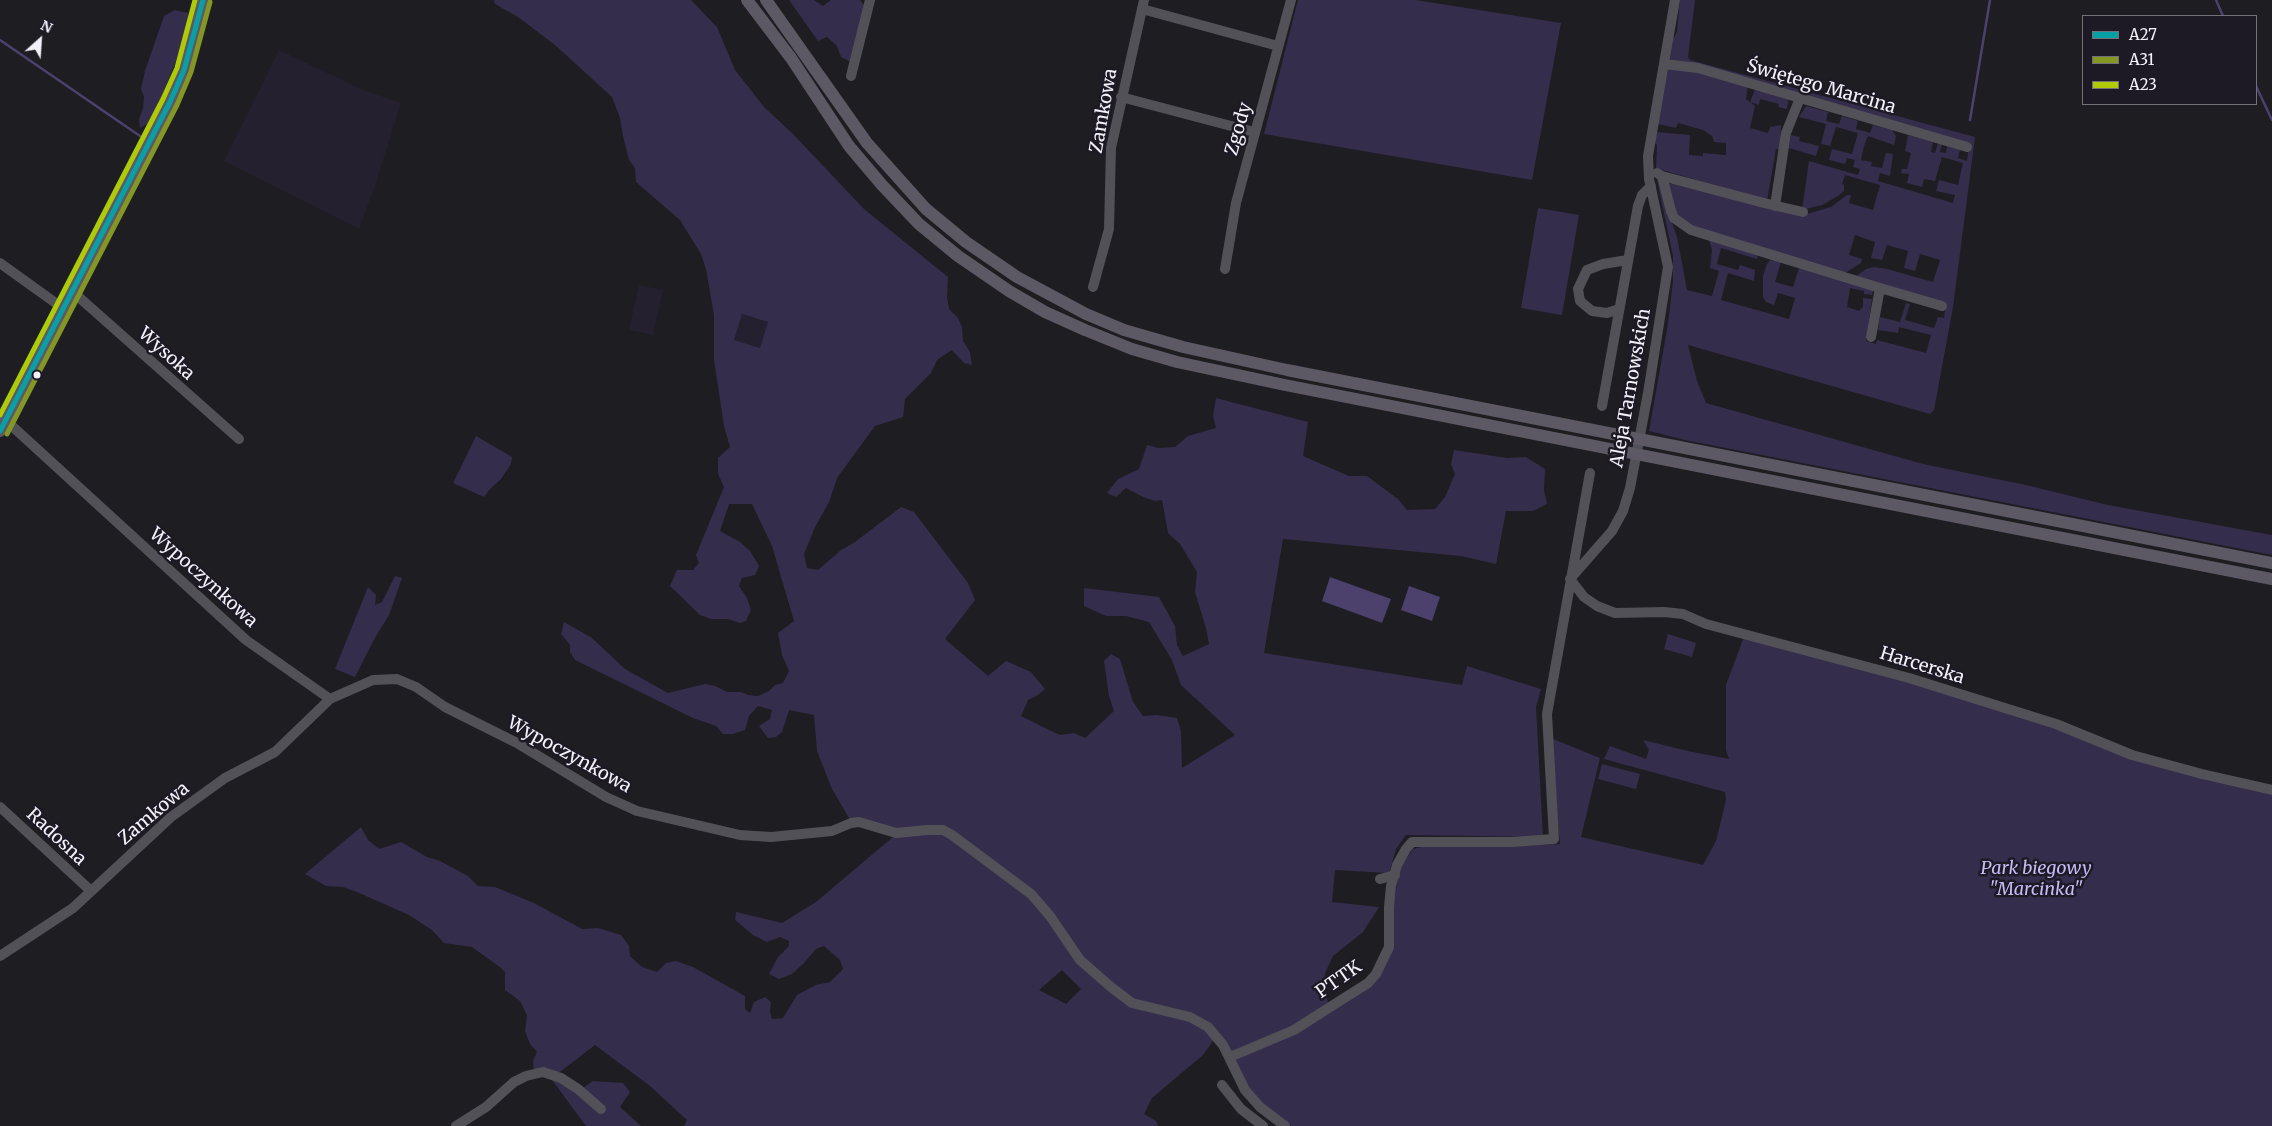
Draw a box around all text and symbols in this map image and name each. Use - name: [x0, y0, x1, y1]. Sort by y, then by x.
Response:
- north arrow: [15, 15, 65, 65]
- legend: [2082, 15, 2257, 105]
- text: N: [38, 16, 55, 37]
- text: A27: [2129, 25, 2157, 44]
- text: A31: [2129, 50, 2154, 69]
- street label: Świętego Marcina: [1744, 55, 1898, 119]
- street label: Zamkowa: [1086, 67, 1122, 155]
- text: A23: [2129, 75, 2157, 94]
- street label: Zgody: [1221, 100, 1257, 158]
- street label: Aleja Tarnowskich: [1606, 307, 1656, 469]
- street label: Wysoka: [133, 323, 199, 385]
- unlabelled marker: [32, 370, 42, 380]
- street label: Wypoczynkowa: [144, 524, 262, 632]
- street label: Harcerska: [1877, 643, 1967, 689]
- street label: Wypoczynkowa: [503, 712, 635, 798]
- street label: Zamkowa: [114, 778, 194, 850]
- street label: Radosna: [22, 804, 90, 870]
- park label: Park biegowy "Marcinka": [1980, 858, 2092, 901]
- street label: PTTK: [1312, 957, 1366, 1003]

